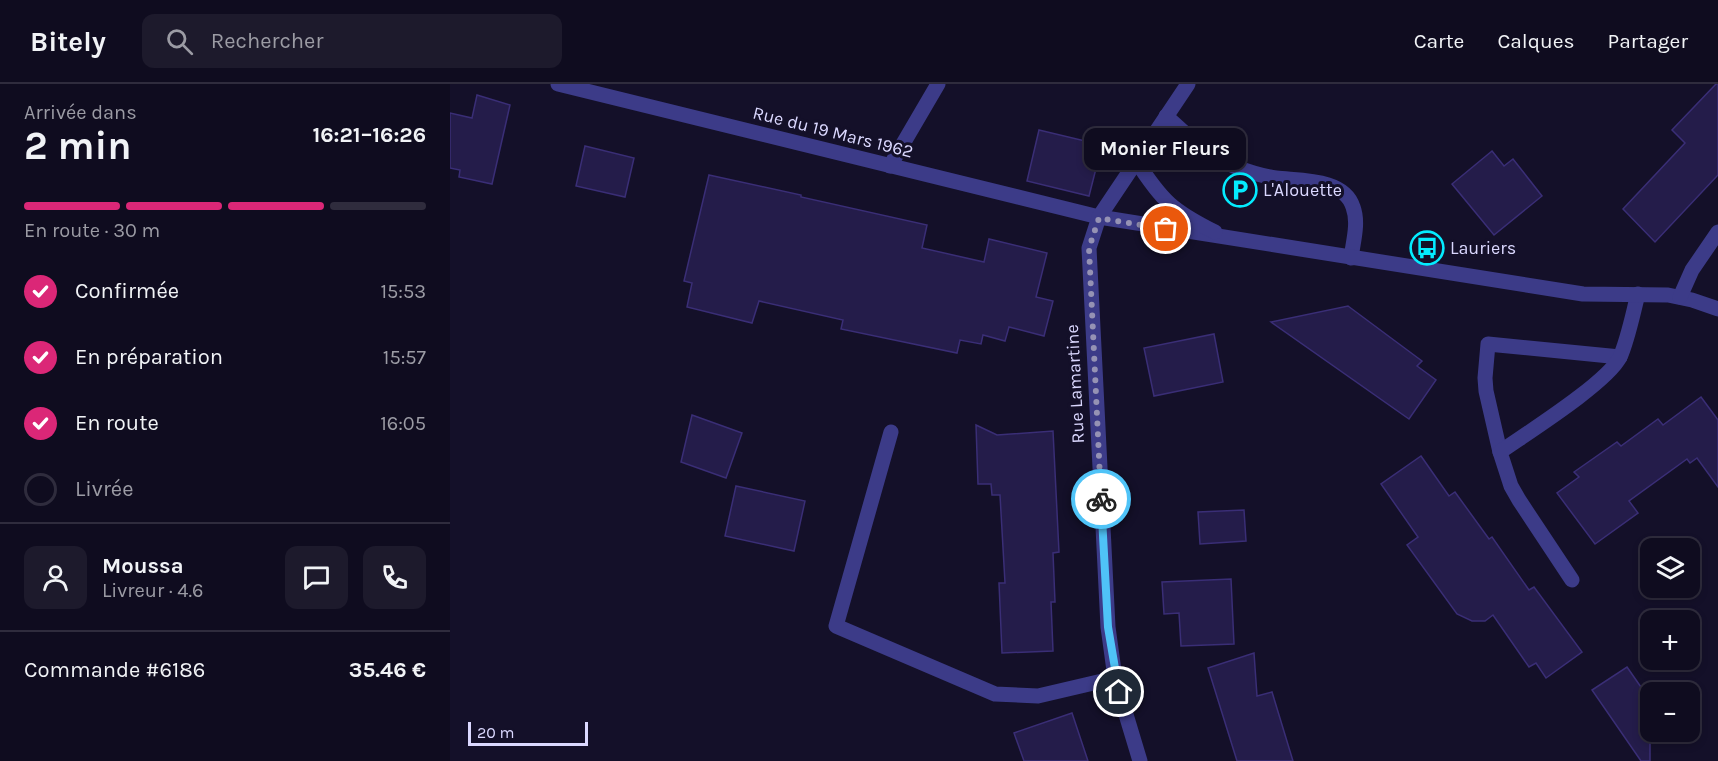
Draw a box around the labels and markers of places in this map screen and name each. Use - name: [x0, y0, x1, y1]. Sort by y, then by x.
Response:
- callout: Monier Fleurs: [1085, 127, 1247, 169]
- parking icon: L'Alouette: [1222, 172, 1258, 208]
- place label: L'Alouette: [1263, 179, 1342, 201]
- pin: [1140, 203, 1191, 254]
- bus stop icon: Lauriers: [1409, 230, 1445, 266]
- place label: Lauriers: [1450, 237, 1516, 259]
- pin: [1093, 666, 1144, 717]

